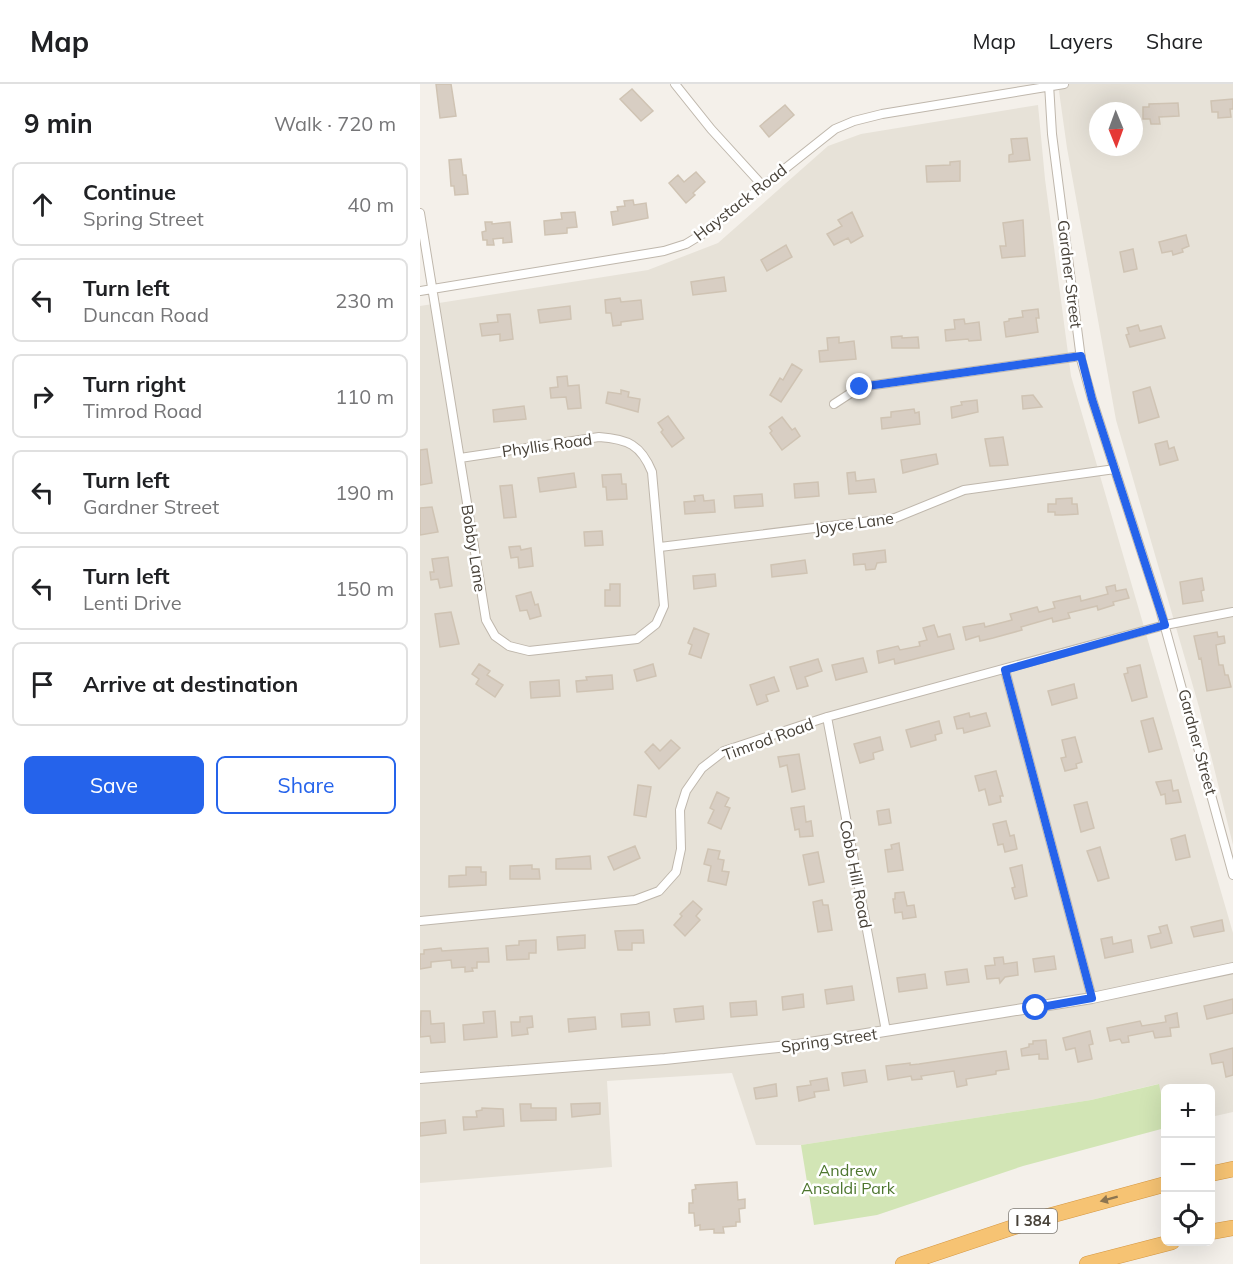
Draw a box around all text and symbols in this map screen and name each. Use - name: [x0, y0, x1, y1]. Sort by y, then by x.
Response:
- text: Map: [30, 24, 89, 59]
- text: Map: [973, 28, 1016, 54]
- text: Layers: [1049, 28, 1113, 54]
- text: Share: [1146, 28, 1203, 54]
- north arrow: [1089, 102, 1143, 156]
- text: 9 min: [24, 107, 93, 140]
- text: Walk · 720 m: [274, 111, 396, 136]
- street label: Haystack Road: [689, 159, 791, 245]
- text: Continue: [83, 178, 176, 206]
- icon: ahead: [26, 188, 59, 221]
- text: 40 m: [347, 192, 394, 217]
- text: Spring Street: [83, 206, 204, 231]
- street label: Gardner Street: [1053, 219, 1087, 330]
- text: Turn left: [83, 274, 170, 302]
- icon: left: [26, 284, 59, 317]
- text: 230 m: [335, 288, 394, 313]
- text: Duncan Road: [83, 302, 209, 327]
- text: Turn right: [83, 370, 186, 398]
- route end: [846, 373, 872, 399]
- icon: right: [26, 380, 59, 413]
- text: 110 m: [335, 384, 394, 409]
- text: Timrod Road: [83, 398, 202, 423]
- street label: Phyllis Road: [501, 429, 593, 461]
- text: Turn left: [83, 466, 170, 494]
- icon: left: [26, 476, 59, 509]
- text: 190 m: [335, 480, 394, 505]
- text: Gardner Street: [83, 494, 219, 519]
- street label: Bobby Lane: [457, 503, 491, 593]
- street label: Joyce Lane: [813, 508, 895, 538]
- text: Turn left: [83, 562, 170, 590]
- icon: left: [26, 572, 59, 605]
- text: 150 m: [335, 576, 394, 601]
- text: Lenti Drive: [83, 590, 182, 615]
- icon: arrive: [26, 668, 59, 701]
- text: Arrive at destination: [83, 670, 298, 698]
- street label: Gardner Street: [1174, 687, 1222, 798]
- street label: Timrod Road: [720, 713, 816, 765]
- button: Save: [24, 756, 204, 814]
- button: Share: [216, 756, 396, 814]
- street label: Cobb Hill Road: [836, 818, 876, 930]
- route start: [1022, 994, 1048, 1020]
- street label: Spring Street: [780, 1023, 879, 1057]
- map controls: [1161, 1084, 1215, 1246]
- button: +: [1161, 1084, 1215, 1138]
- button: −: [1161, 1138, 1215, 1192]
- park label: Andrew Ansaldi Park: [801, 1160, 896, 1198]
- button: locate: [1161, 1192, 1215, 1246]
- one-way arrow: [1100, 1195, 1118, 1204]
- road number: I 384: [1009, 1209, 1057, 1233]

